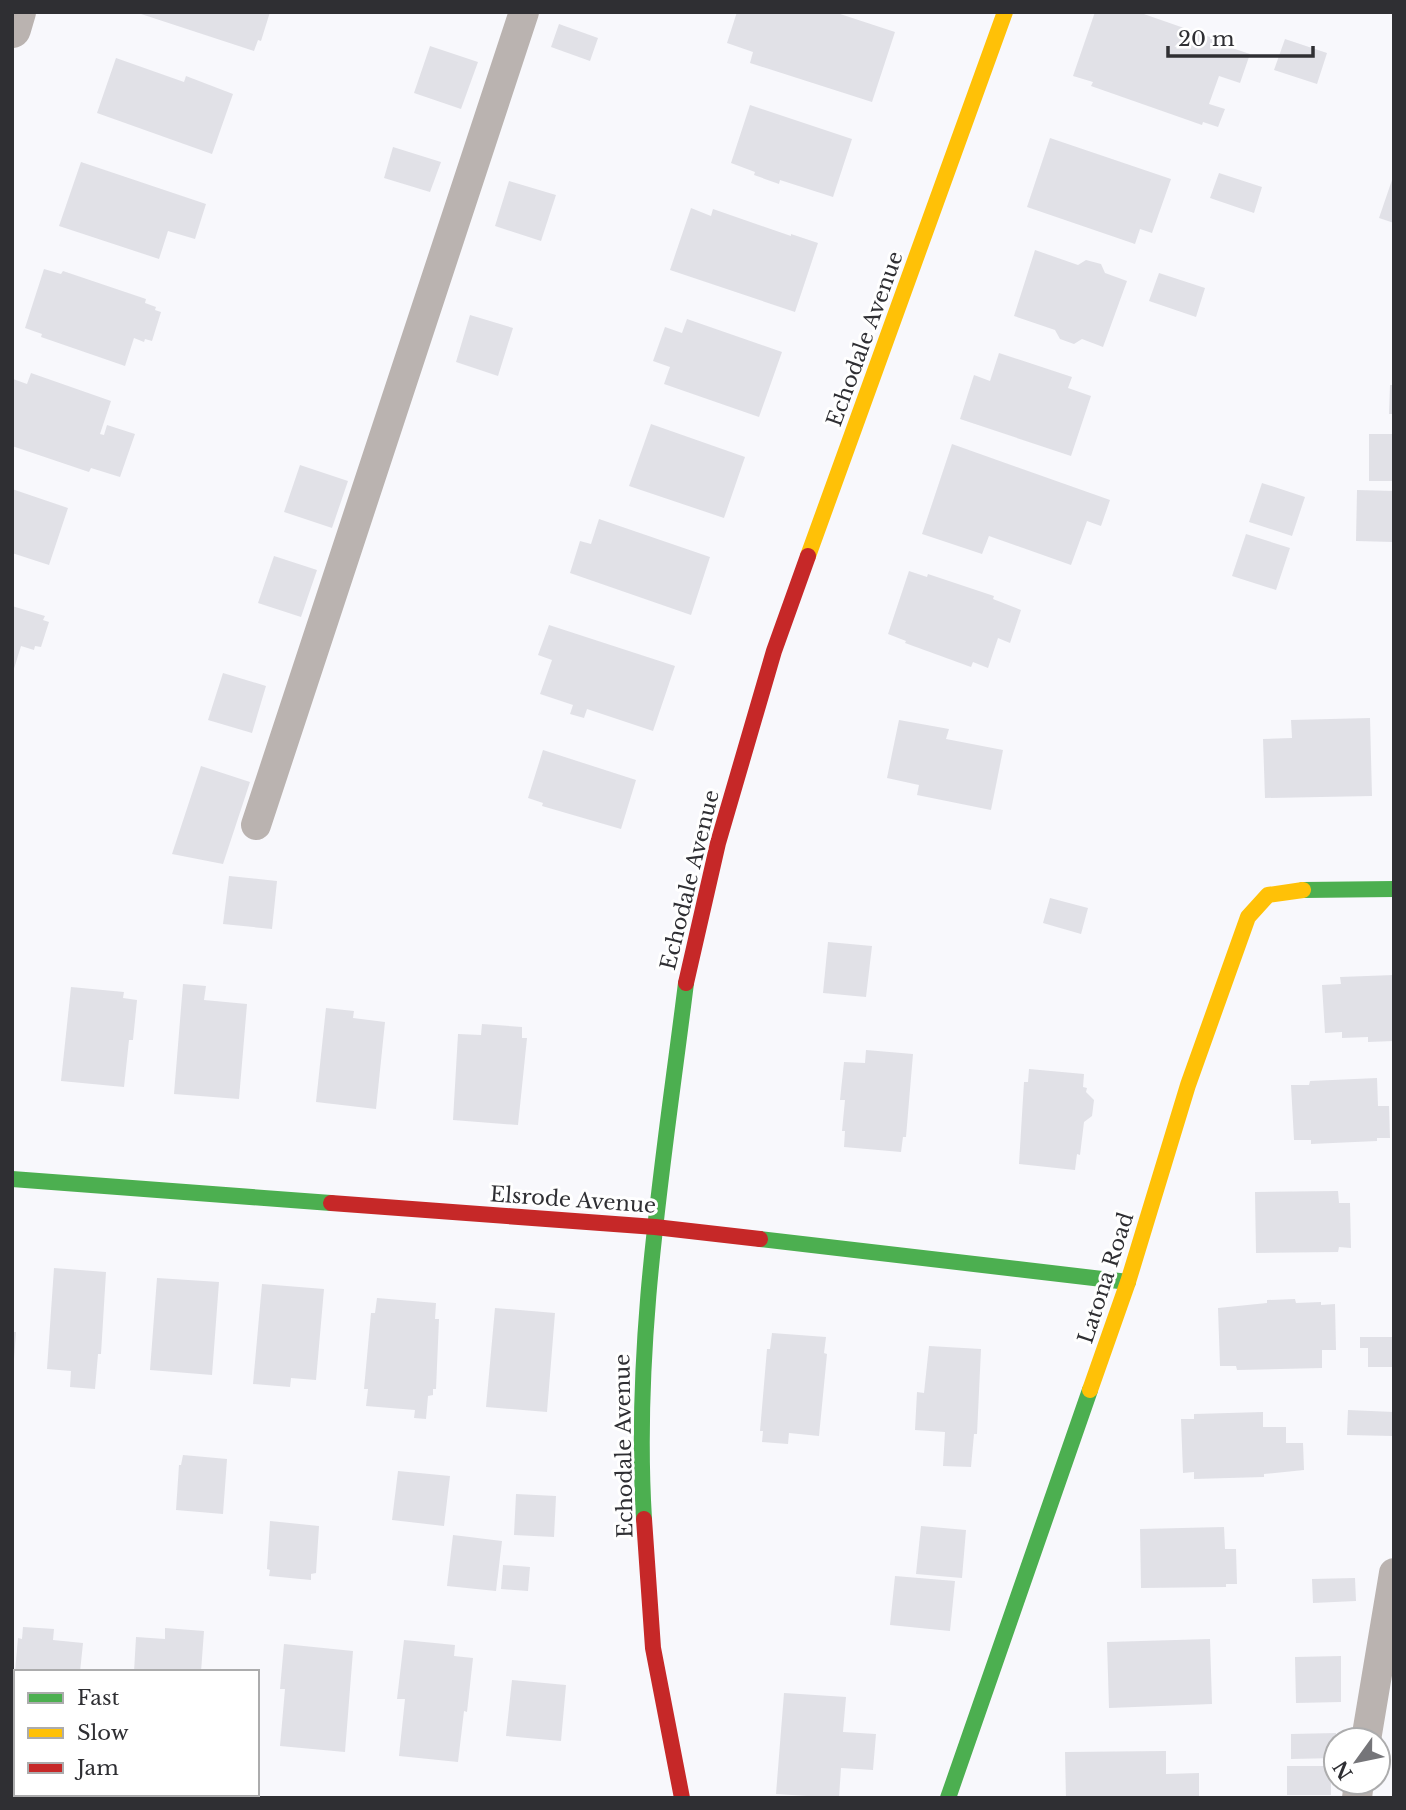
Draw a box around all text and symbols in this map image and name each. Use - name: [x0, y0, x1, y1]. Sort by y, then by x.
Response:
- scale bar: [1168, 14, 1313, 58]
- text: 20 m: [1178, 26, 1235, 52]
- street label: Echodale Avenue: [821, 248, 909, 430]
- street label: Echodale Avenue: [655, 787, 725, 973]
- street label: Elsrode Avenue: [489, 1181, 657, 1219]
- street label: Latona Road: [1073, 1209, 1139, 1347]
- street label: Echodale Avenue: [609, 1354, 639, 1538]
- legend: [14, 1670, 259, 1796]
- text: Fast: [77, 1685, 119, 1711]
- text: Slow: [77, 1720, 129, 1746]
- north arrow: [1322, 1726, 1392, 1796]
- text: Jam: [74, 1755, 119, 1781]
- text: N: [1329, 1756, 1358, 1784]

